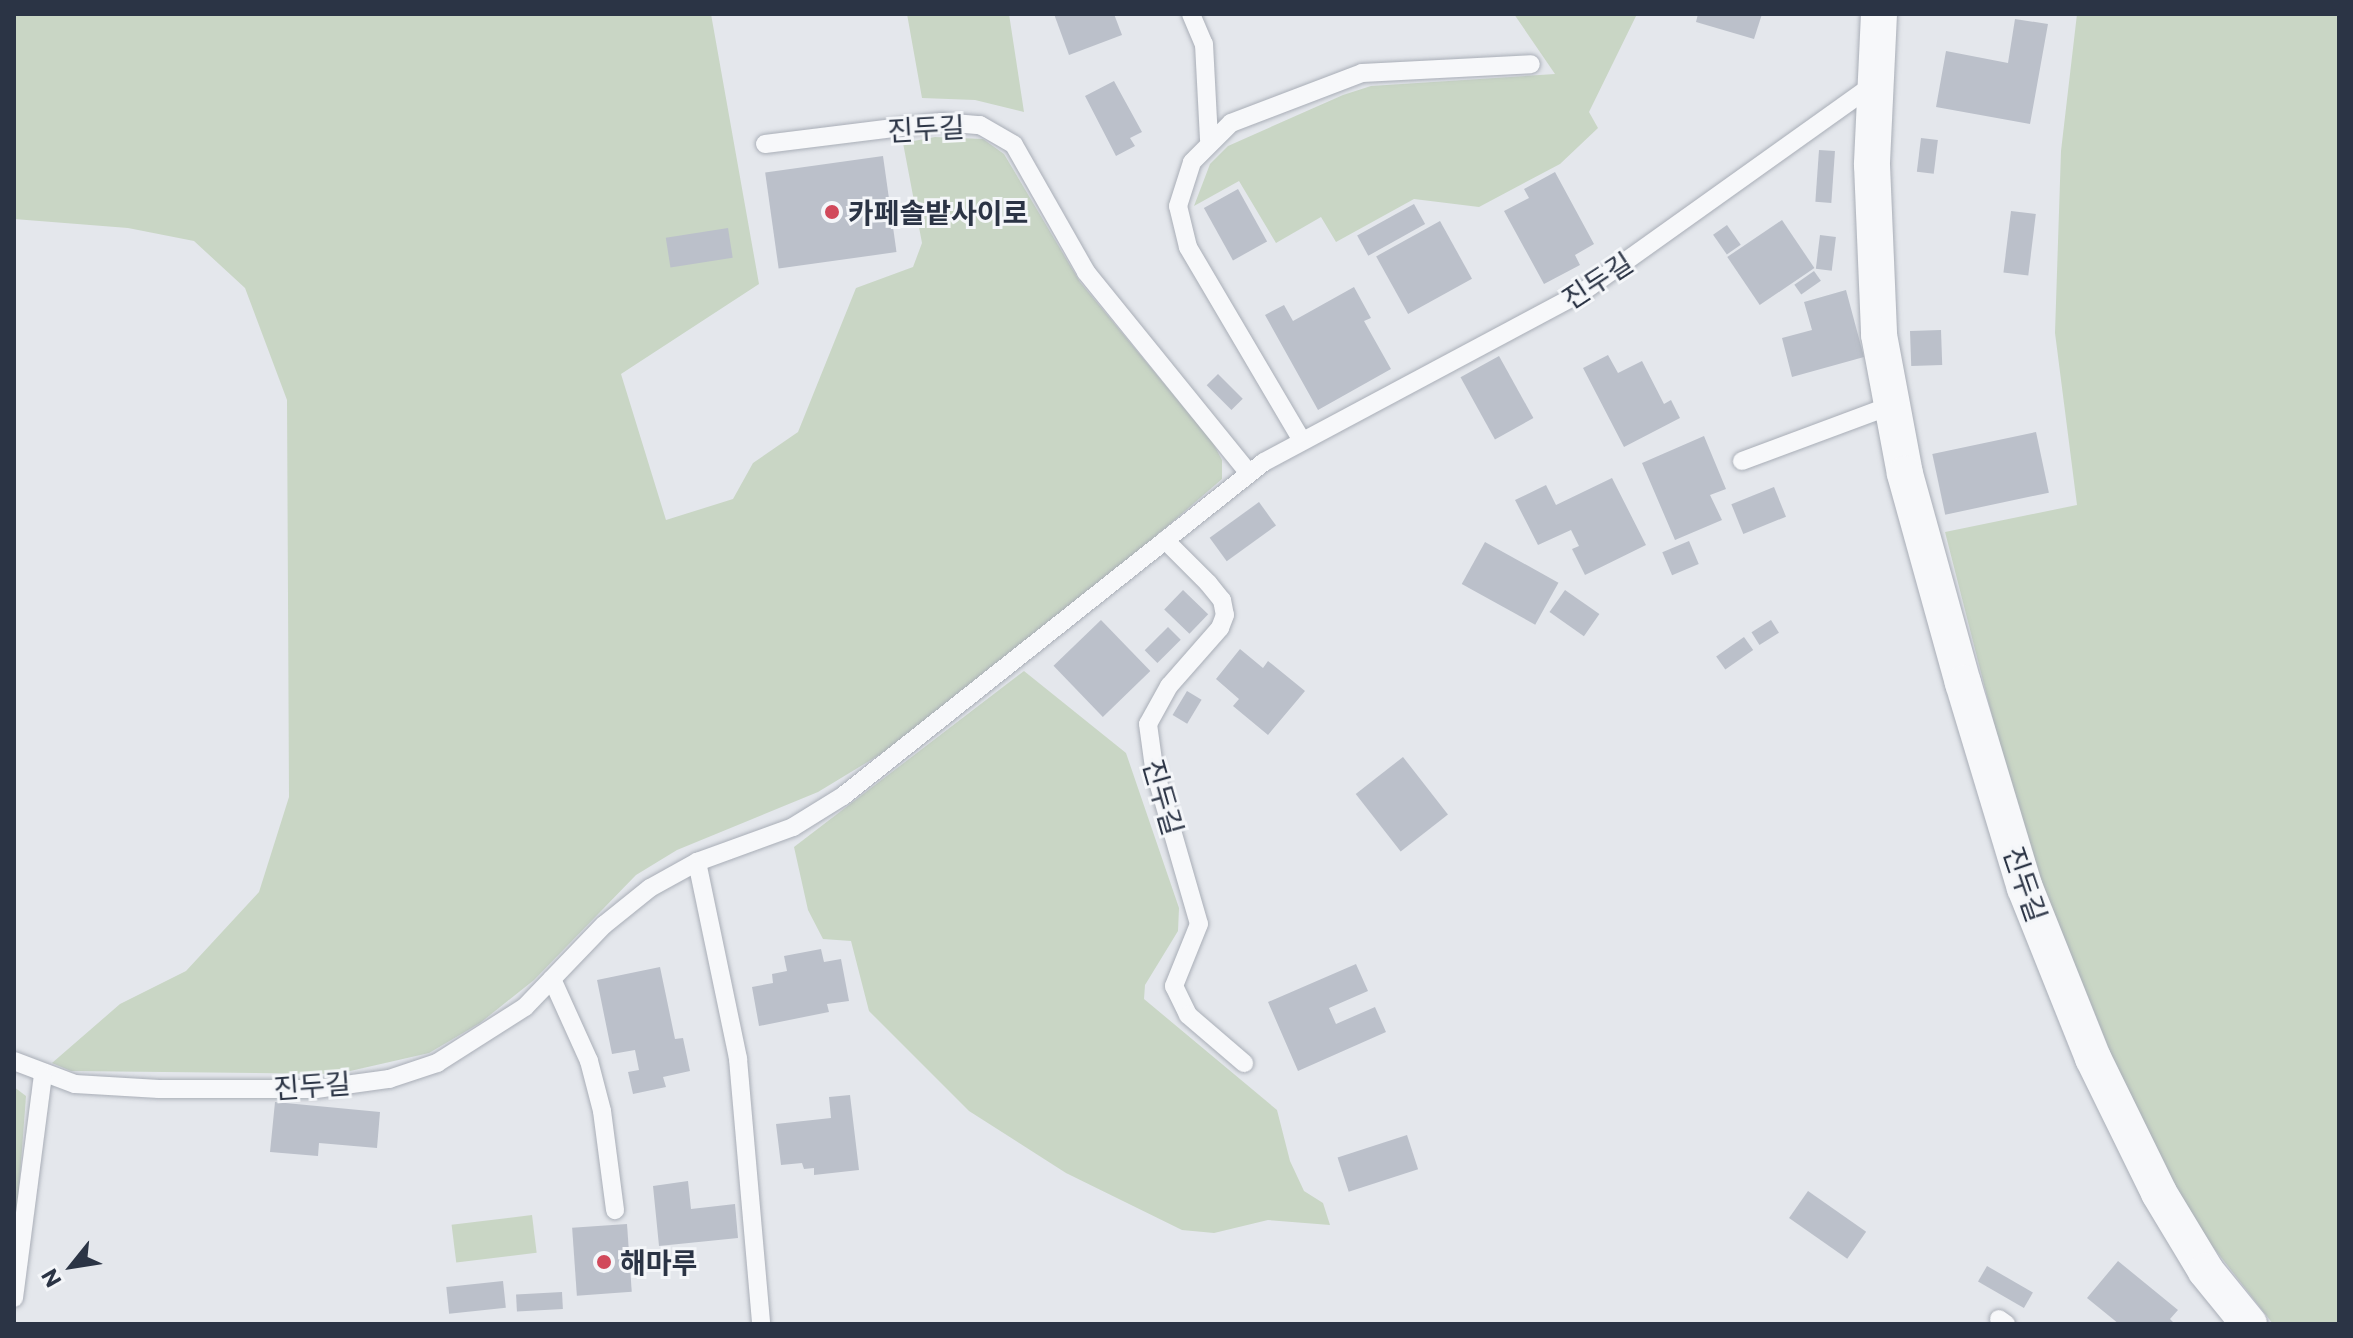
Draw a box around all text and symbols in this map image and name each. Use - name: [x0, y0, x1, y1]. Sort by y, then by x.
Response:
- street label: 진두길: [887, 109, 965, 147]
- place label: 카페솔밭사이로: [848, 195, 1028, 229]
- marker: 카페솔밭사이로: [823, 203, 841, 221]
- street label: 진두길: [1555, 245, 1639, 315]
- street label: 진두길: [1137, 755, 1191, 839]
- street label: 진두길: [1998, 842, 2054, 926]
- street label: 진두길: [272, 1066, 352, 1104]
- north arrow: [32, 1226, 112, 1306]
- place label: 해마루: [620, 1245, 697, 1279]
- marker: 해마루: [595, 1253, 613, 1271]
- text: N: [35, 1264, 67, 1292]

